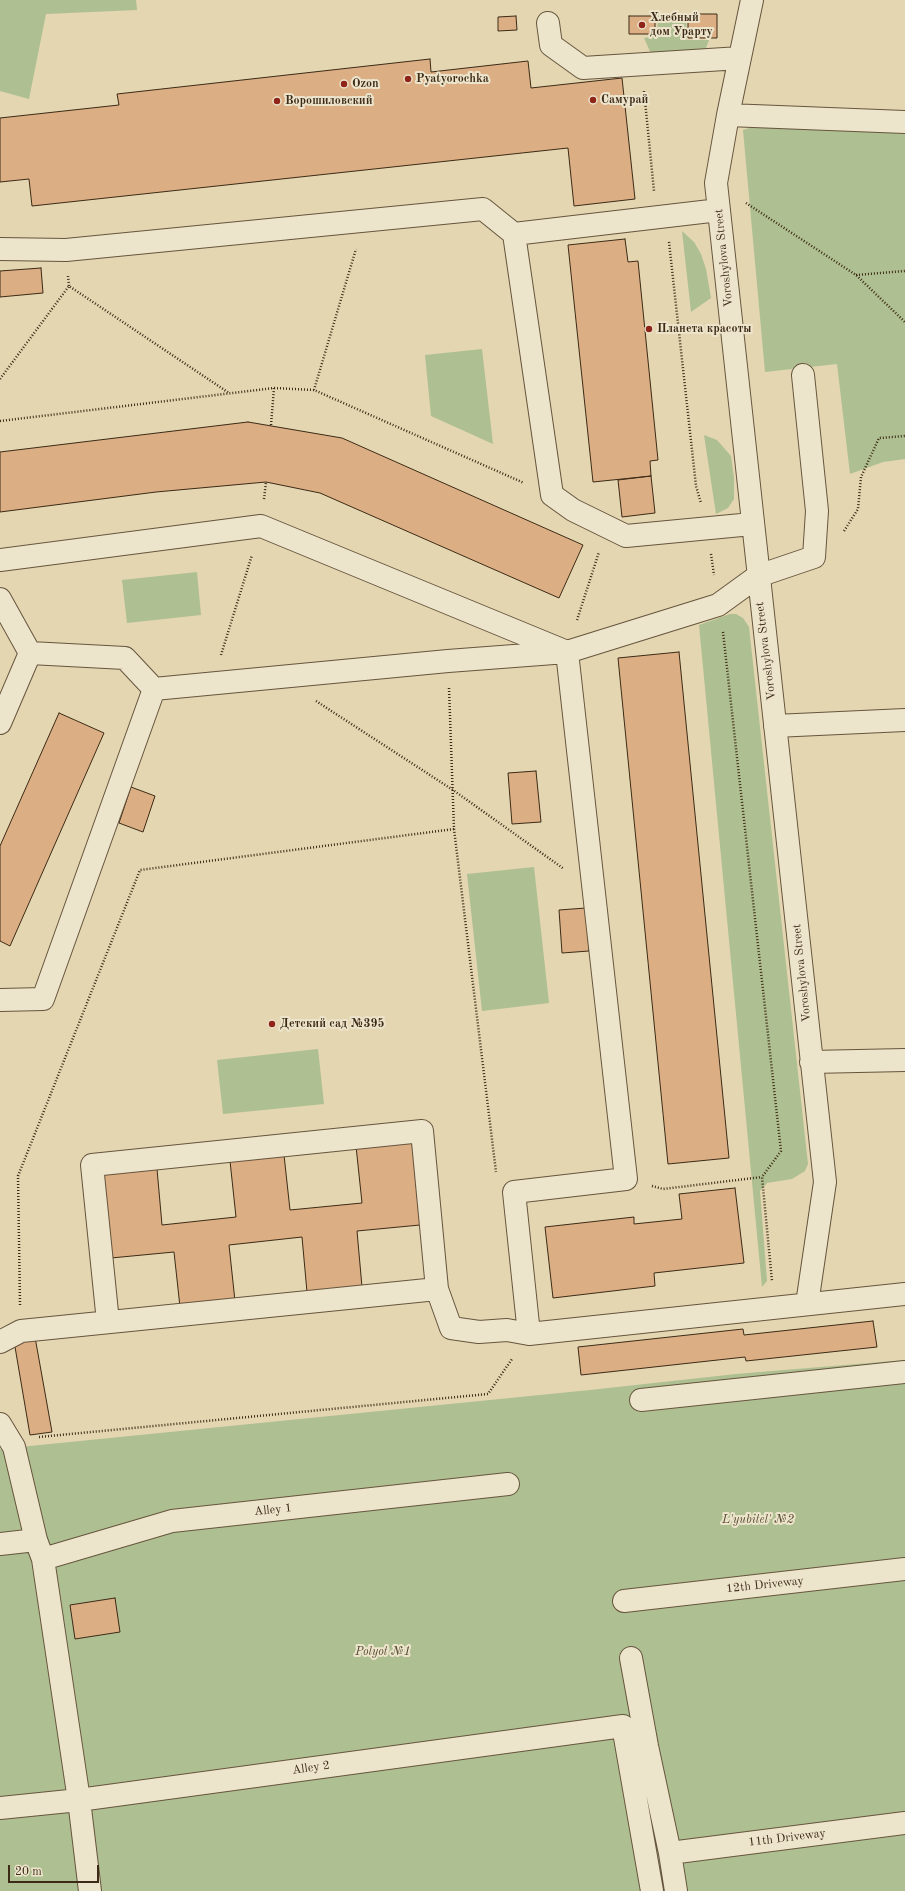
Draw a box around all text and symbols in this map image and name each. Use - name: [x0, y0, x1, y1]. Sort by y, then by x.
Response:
- place label: Хлебный дом Урарту: [650, 11, 713, 39]
- marker: Хлебный дом Урарту: [637, 20, 647, 30]
- place label: Pyatyorochka: [416, 72, 489, 86]
- marker: Pyatyorochka: [403, 74, 413, 84]
- place label: Ozon: [352, 77, 379, 91]
- marker: Ozon: [339, 79, 349, 89]
- place label: Самурай: [601, 93, 648, 107]
- place label: Ворошиловский: [285, 94, 373, 108]
- marker: Самурай: [588, 95, 598, 105]
- marker: Ворошиловский: [272, 96, 282, 106]
- street label: Voroshylova Street: [712, 208, 736, 308]
- place label: Планета красоты: [657, 322, 751, 336]
- marker: Планета красоты: [644, 324, 654, 334]
- street label: Voroshylova Street: [753, 601, 779, 701]
- street label: Voroshylova Street: [790, 923, 814, 1023]
- place label: Детский сад №395: [280, 1017, 384, 1031]
- marker: Детский сад №395: [267, 1019, 277, 1029]
- street label: Alley 1: [253, 1501, 293, 1519]
- park label: L'yubitel' №2: [722, 1513, 794, 1527]
- street label: 12th Driveway: [726, 1574, 804, 1596]
- park label: Polyot №1: [355, 1645, 411, 1659]
- street label: Alley 2: [291, 1758, 331, 1778]
- street label: 11th Driveway: [747, 1826, 827, 1850]
- scale bar: [10, 1857, 101, 1883]
- text: 20 m: [15, 1866, 42, 1878]

